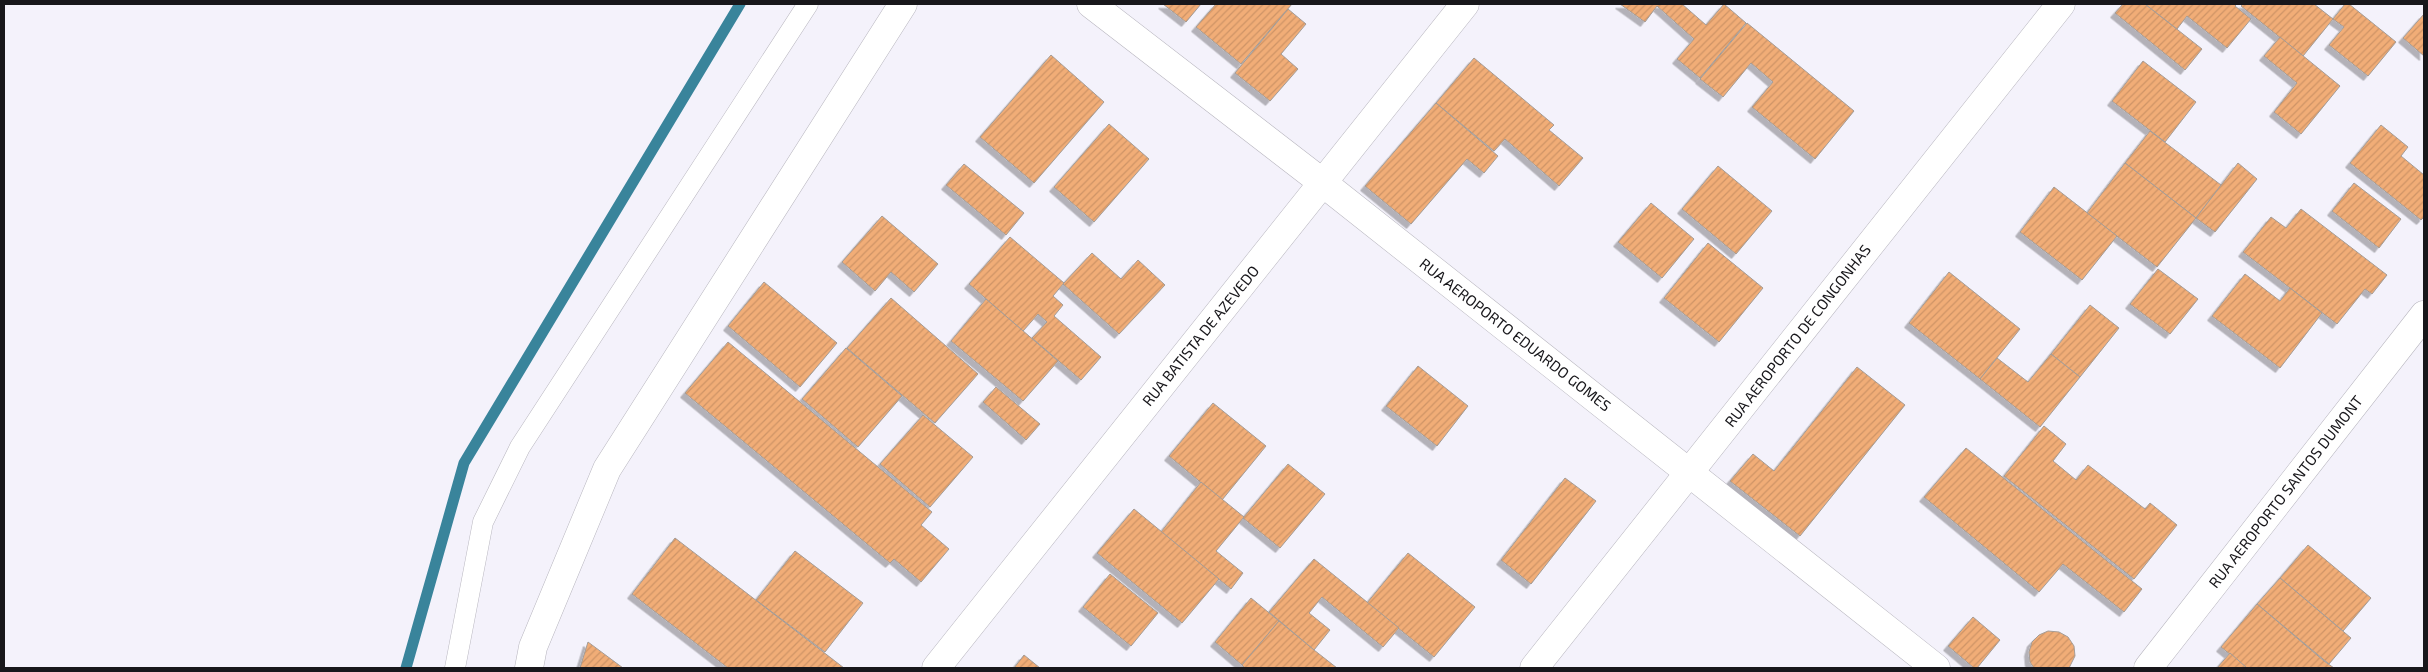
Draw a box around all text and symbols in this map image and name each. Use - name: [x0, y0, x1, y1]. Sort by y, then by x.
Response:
- street label: RUA AEROPORTO DE CONGONHAS: [1720, 241, 1874, 430]
- street label: RUA AEROPORTO EDUARDO GOMES: [1416, 254, 1615, 414]
- street label: RUA BATISTA DE AZEVEDO: [1138, 261, 1262, 409]
- street label: RUA AEROPORTO SANTOS DUMONT: [2205, 391, 2366, 591]

